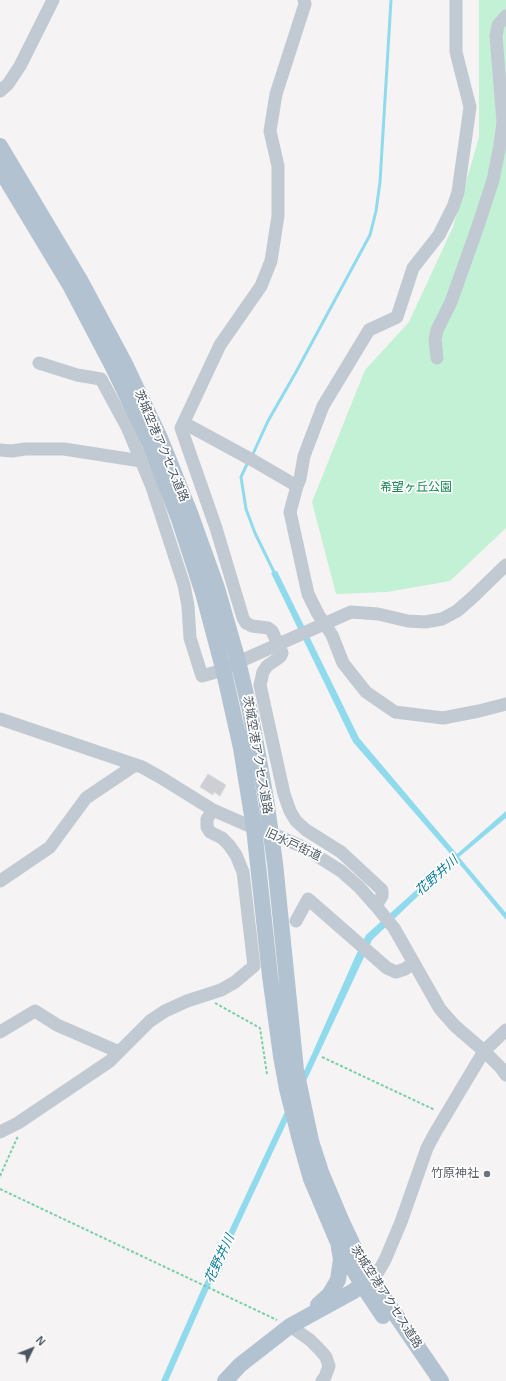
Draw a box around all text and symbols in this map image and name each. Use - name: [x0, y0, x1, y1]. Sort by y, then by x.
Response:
- street label: 茨城空港アクセス道路: [131, 388, 191, 504]
- park label: 希望ヶ丘公園: [380, 481, 452, 495]
- street label: 茨城空港アクセス道路: [239, 695, 275, 815]
- street label: 旧水戸街道: [263, 826, 323, 864]
- water label: 花野井川: [412, 853, 462, 899]
- place label: 竹原神社: [431, 1167, 479, 1181]
- marker: 竹原神社: [482, 1169, 492, 1179]
- water label: 花野井川: [202, 1232, 238, 1286]
- street label: 茨城空港アクセス道路: [347, 1243, 425, 1351]
- north arrow: [12, 1329, 52, 1369]
- text: N: [34, 1334, 48, 1348]

